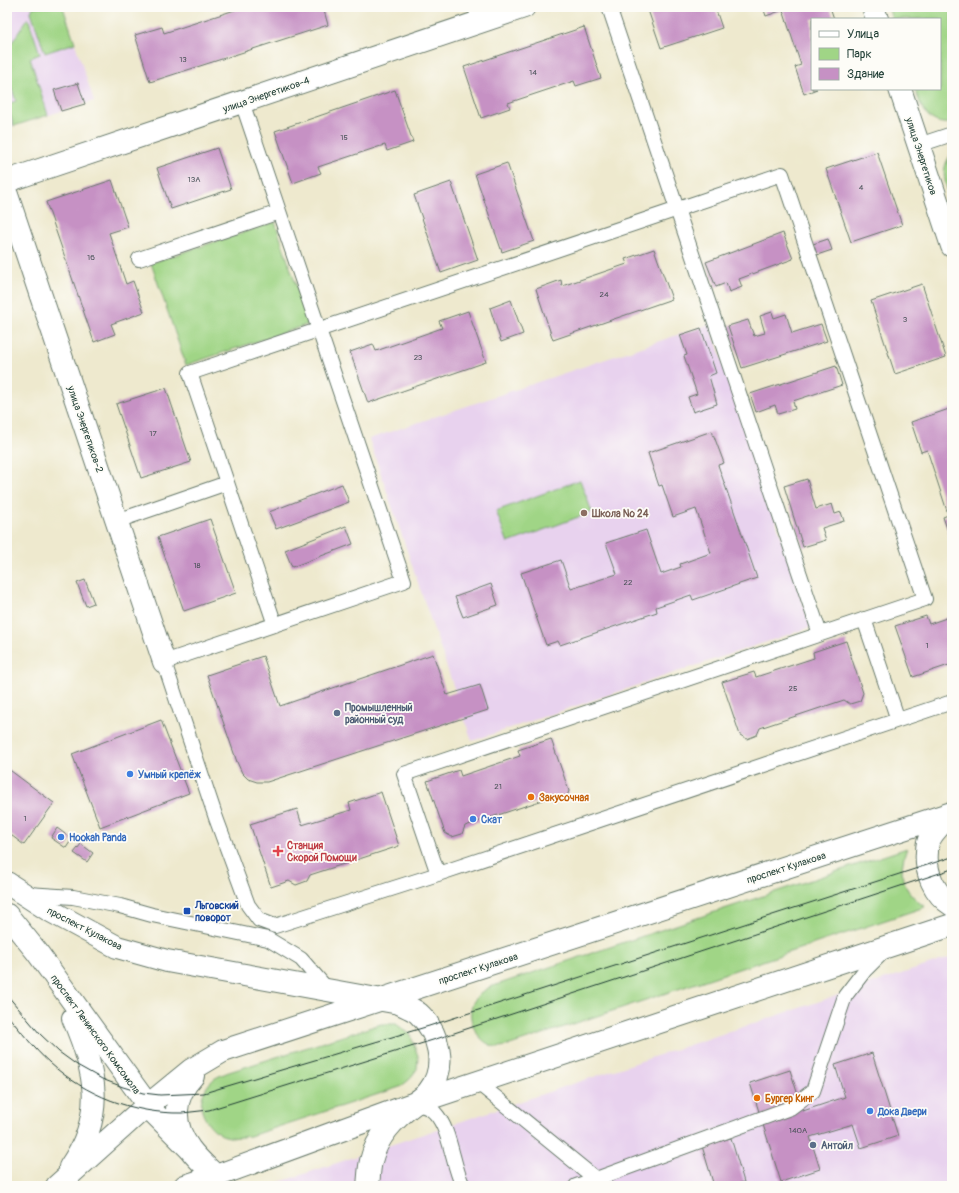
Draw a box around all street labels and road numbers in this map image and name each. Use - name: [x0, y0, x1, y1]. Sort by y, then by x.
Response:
- street label: улица Энергетиков-4: [220, 74, 311, 116]
- street label: улица Энергетиков: [903, 115, 939, 197]
- street label: улица Энергетиков-2: [64, 383, 106, 475]
- street label: проспект Кулакова: [745, 849, 828, 886]
- street label: проспект Кулакова: [45, 905, 124, 953]
- street label: проспект Кулакова: [437, 950, 520, 987]
- street label: проспект Ленинского Комсомола: [48, 973, 143, 1097]

